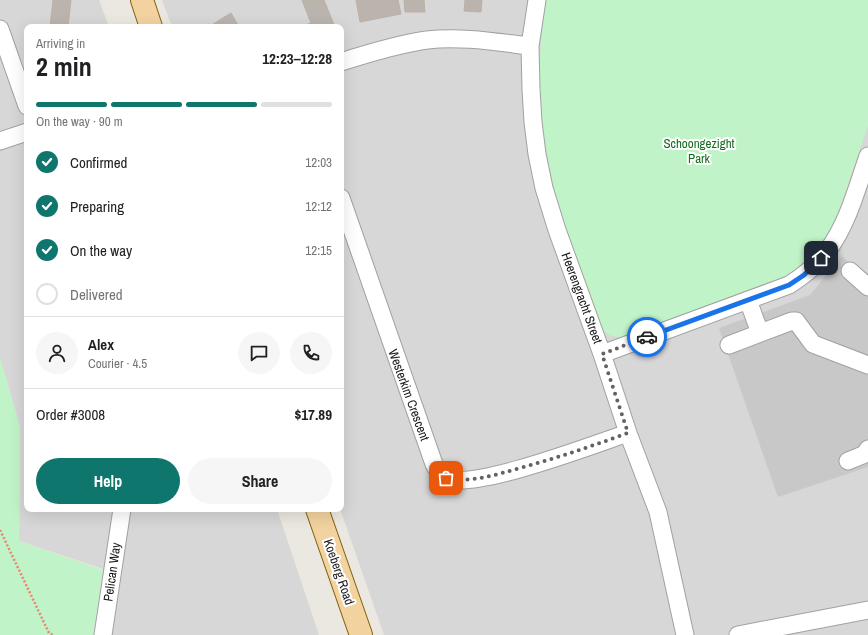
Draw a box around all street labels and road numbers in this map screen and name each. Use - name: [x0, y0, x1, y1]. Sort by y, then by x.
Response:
- street label: Heerengracht Street: [558, 250, 606, 346]
- street label: Westerkim Crescent: [385, 347, 433, 443]
- street label: Koeberg Road: [320, 537, 358, 607]
- street label: Pelican Way: [99, 541, 125, 603]

